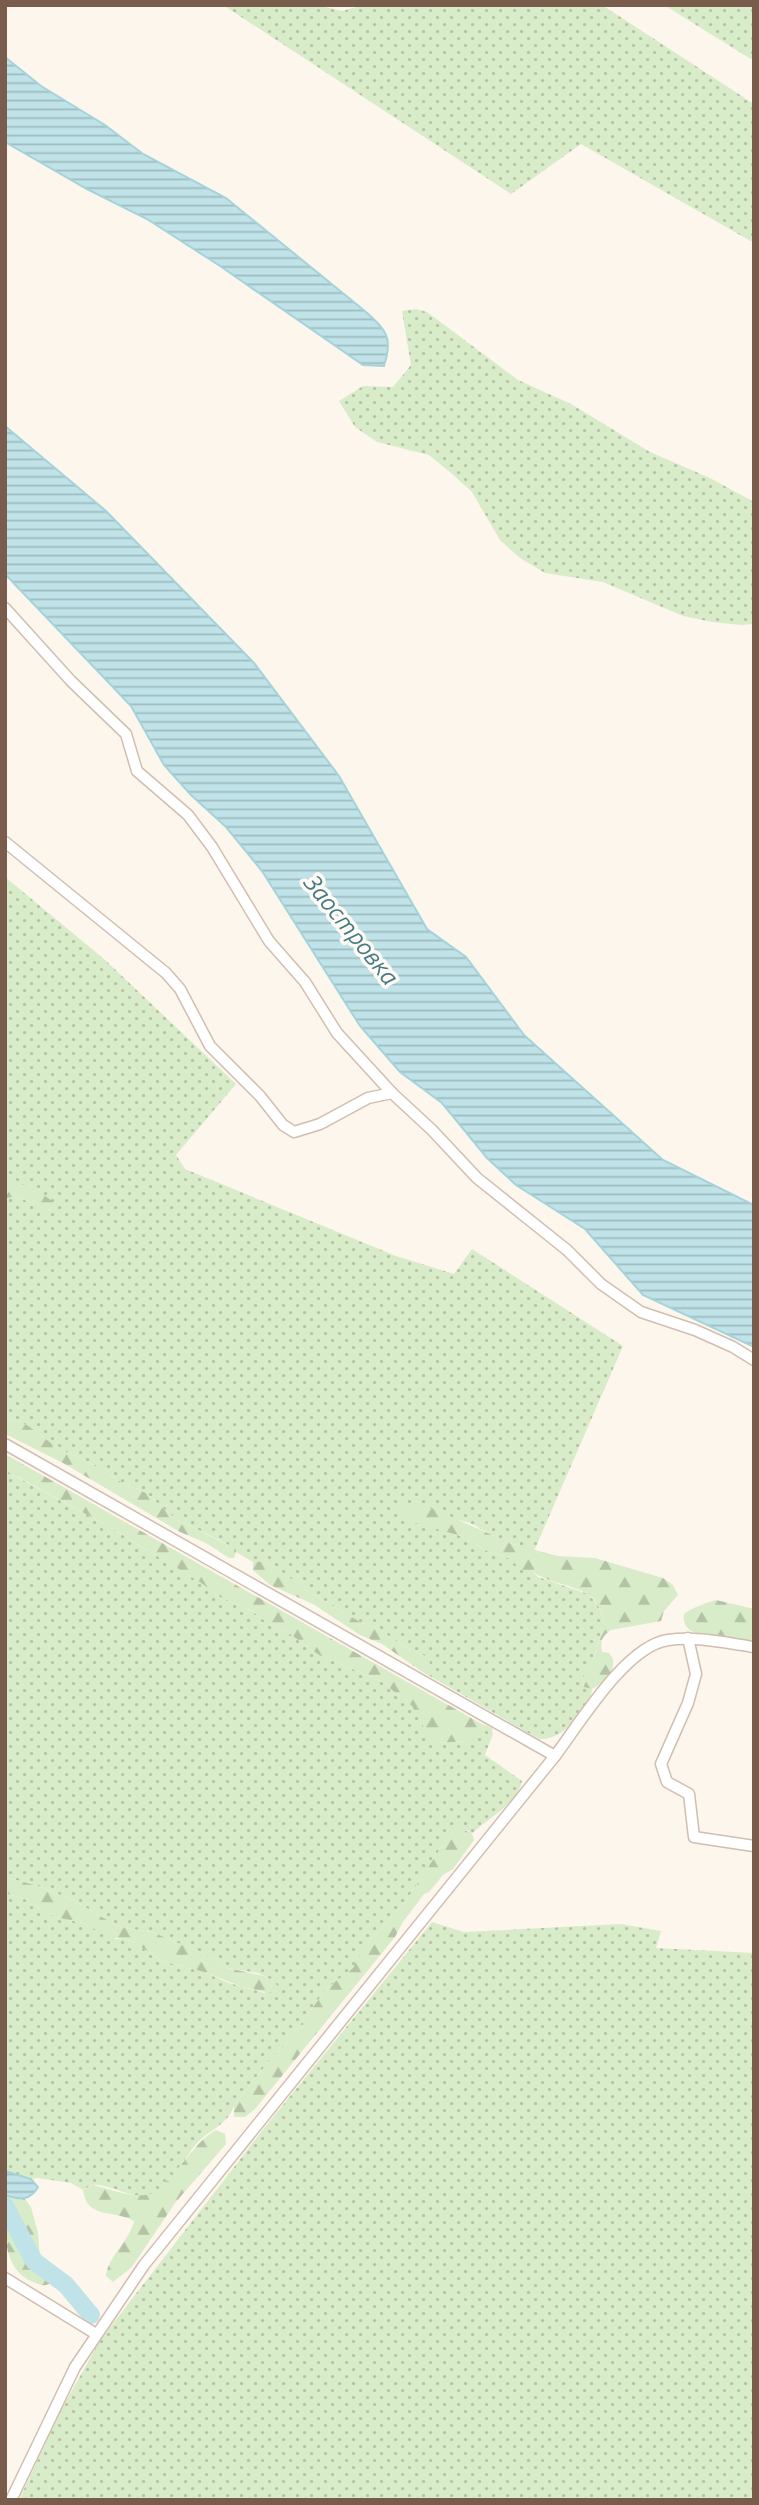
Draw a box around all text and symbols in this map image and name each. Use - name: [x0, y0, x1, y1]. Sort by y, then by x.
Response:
- water label: Заостровка: [298, 868, 404, 990]

